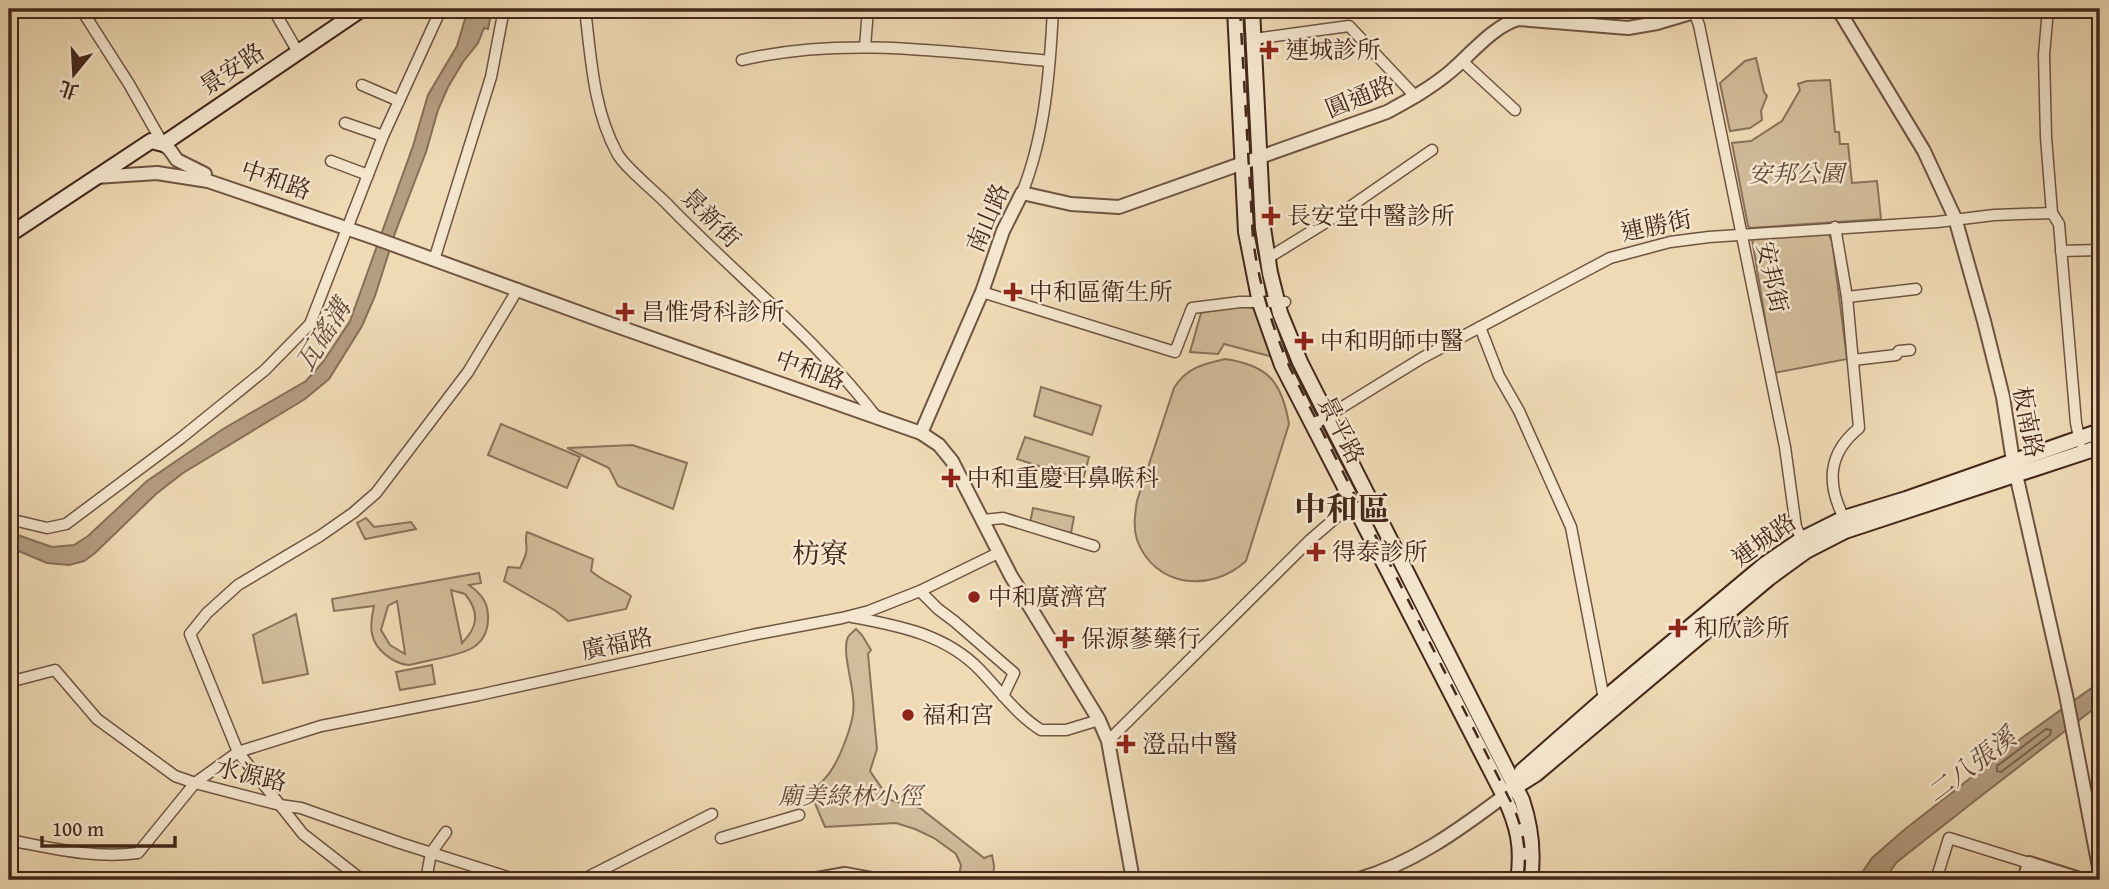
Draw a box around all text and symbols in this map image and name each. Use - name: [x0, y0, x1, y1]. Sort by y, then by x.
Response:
- place label: 連城診所: [1285, 32, 1381, 67]
- street label: 景安路: [192, 34, 271, 103]
- north arrow: [38, 38, 108, 108]
- marker: 連城診所: [1259, 40, 1279, 60]
- street label: 圓通路: [1320, 67, 1400, 126]
- text: 北: [55, 74, 82, 106]
- street label: 中和路: [236, 151, 316, 208]
- park label: 安邦公園: [1748, 156, 1848, 191]
- street label: 南山路: [957, 178, 1018, 258]
- street label: 景新街: [674, 180, 749, 255]
- place label: 長安堂中醫診所: [1287, 198, 1455, 233]
- street label: 連勝街: [1617, 201, 1695, 250]
- marker: 長安堂中醫診所: [1261, 206, 1281, 226]
- street label: 安邦街: [1748, 238, 1797, 316]
- place label: 中和區衛生所: [1029, 274, 1173, 309]
- marker: 中和區衛生所: [1003, 282, 1023, 302]
- water label: 瓦磘溝: [285, 288, 362, 378]
- place label: 昌惟骨科診所: [641, 294, 785, 329]
- marker: 昌惟骨科診所: [615, 302, 635, 322]
- place label: 中和明師中醫: [1320, 323, 1464, 358]
- marker: 中和明師中醫: [1294, 331, 1314, 351]
- street label: 中和路: [770, 341, 850, 398]
- street label: 板南路: [2004, 383, 2053, 461]
- street label: 景平路: [1310, 390, 1373, 470]
- place label: 中和重慶耳鼻喉科: [967, 460, 1159, 495]
- marker: 中和重慶耳鼻喉科: [941, 468, 961, 488]
- district label: 中和區: [1294, 485, 1390, 532]
- street label: 連城路: [1724, 504, 1803, 575]
- district label: 枋寮: [792, 532, 848, 573]
- place label: 得泰診所: [1332, 534, 1428, 569]
- marker: 得泰診所: [1306, 542, 1326, 562]
- place label: 中和廣濟宮: [988, 579, 1108, 614]
- marker: 中和廣濟宮: [966, 589, 982, 605]
- place label: 和欣診所: [1694, 610, 1790, 645]
- marker: 和欣診所: [1668, 618, 1688, 638]
- street label: 廣福路: [578, 619, 656, 668]
- place label: 保源蔘藥行: [1081, 621, 1201, 656]
- marker: 保源蔘藥行: [1055, 629, 1075, 649]
- place label: 福和宮: [922, 697, 994, 732]
- marker: 福和宮: [900, 707, 916, 723]
- water label: 二八張溪: [1917, 716, 2026, 811]
- place label: 澄品中醫: [1142, 726, 1238, 761]
- marker: 澄品中醫: [1116, 734, 1136, 754]
- street label: 水源路: [212, 749, 290, 800]
- park label: 廟美綠林小徑: [778, 778, 926, 813]
- scale bar: [42, 805, 175, 849]
- text: 100 m: [52, 813, 104, 844]

